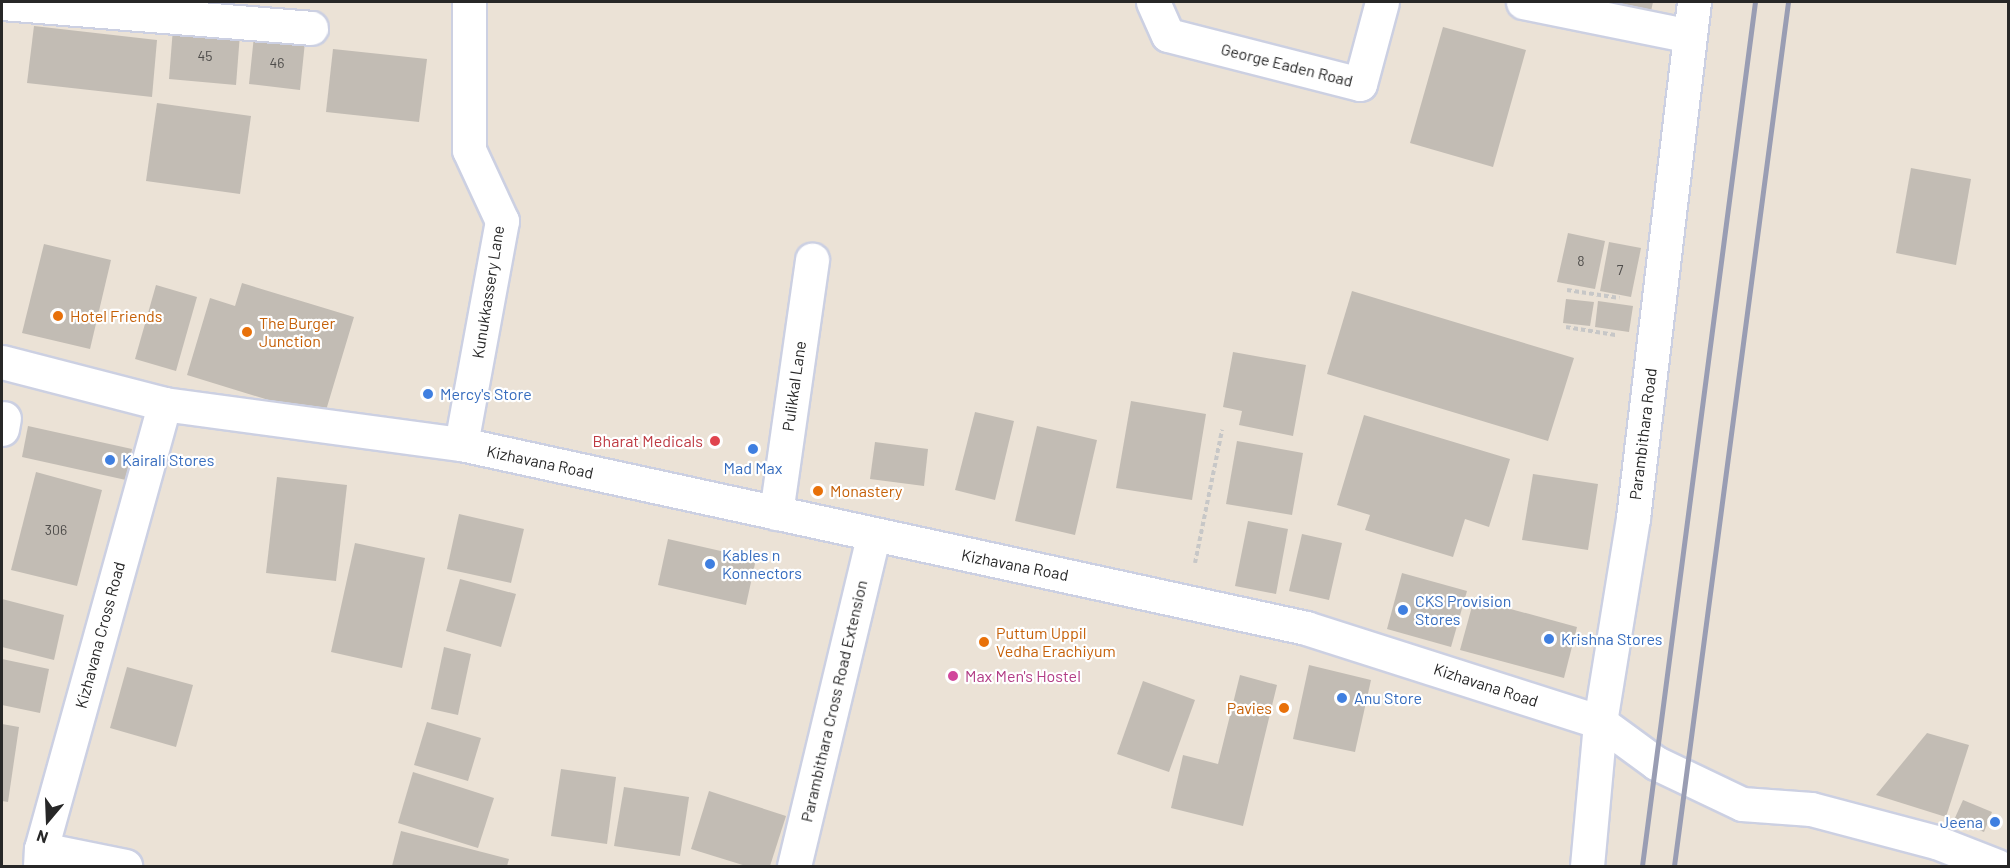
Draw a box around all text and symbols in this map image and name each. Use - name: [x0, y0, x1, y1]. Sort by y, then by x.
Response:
- street label: George Eaden Road: [1219, 39, 1355, 91]
- house number: 45: [198, 48, 212, 64]
- house number: 46: [270, 55, 284, 71]
- street label: Kunukkassery Lane: [468, 224, 508, 360]
- house number: 8: [1577, 253, 1585, 269]
- house number: 7: [1617, 262, 1623, 278]
- place label: Hotel Friends: [70, 306, 162, 326]
- marker: Hotel Friends: [51, 309, 65, 323]
- place label: The Burger Junction: [259, 313, 335, 351]
- marker: The Burger Junction: [240, 325, 254, 339]
- street label: Pulikkal Lane: [778, 340, 810, 432]
- street label: Parambithara Road: [1625, 367, 1661, 501]
- place label: Mercy's Store: [440, 384, 532, 404]
- marker: Mercy's Store: [421, 387, 435, 401]
- place label: Bharat Medicals: [593, 431, 703, 451]
- marker: Bharat Medicals: [708, 434, 722, 448]
- street label: Kizhavana Road: [485, 441, 595, 483]
- marker: Mad Max: [746, 442, 760, 456]
- place label: Kairali Stores: [122, 450, 214, 470]
- marker: Kairali Stores: [103, 453, 117, 467]
- place label: Mad Max: [724, 458, 782, 478]
- place label: Monastery: [830, 481, 902, 501]
- marker: Monastery: [811, 484, 825, 498]
- house number: 306: [45, 522, 67, 538]
- place label: Kables n Konnectors: [722, 545, 802, 583]
- street label: Kizhavana Road: [960, 545, 1070, 585]
- marker: Kables n Konnectors: [703, 557, 717, 571]
- street label: Kizhavana Cross Road: [71, 559, 129, 711]
- street label: Parambithara Cross Road Extension: [797, 578, 871, 824]
- place label: CKS Provision Stores: [1415, 591, 1511, 629]
- marker: CKS Provision Stores: [1396, 603, 1410, 617]
- place label: Puttum Uppil Vedha Erachiyum: [996, 623, 1116, 661]
- place label: Krishna Stores: [1561, 629, 1662, 649]
- marker: Krishna Stores: [1542, 632, 1556, 646]
- marker: Puttum Uppil Vedha Erachiyum: [977, 635, 991, 649]
- street label: Kizhavana Road: [1431, 659, 1541, 711]
- place label: Max Men's Hostel: [965, 666, 1081, 686]
- marker: Max Men's Hostel: [946, 669, 960, 683]
- place label: Anu Store: [1354, 688, 1422, 708]
- marker: Anu Store: [1335, 691, 1349, 705]
- place label: Pavies: [1227, 698, 1272, 718]
- marker: Pavies: [1277, 701, 1291, 715]
- north arrow: [18, 790, 78, 850]
- place label: Jeena: [1940, 812, 1983, 832]
- marker: Jeena: [1988, 815, 2002, 829]
- text: N: [34, 827, 50, 848]

